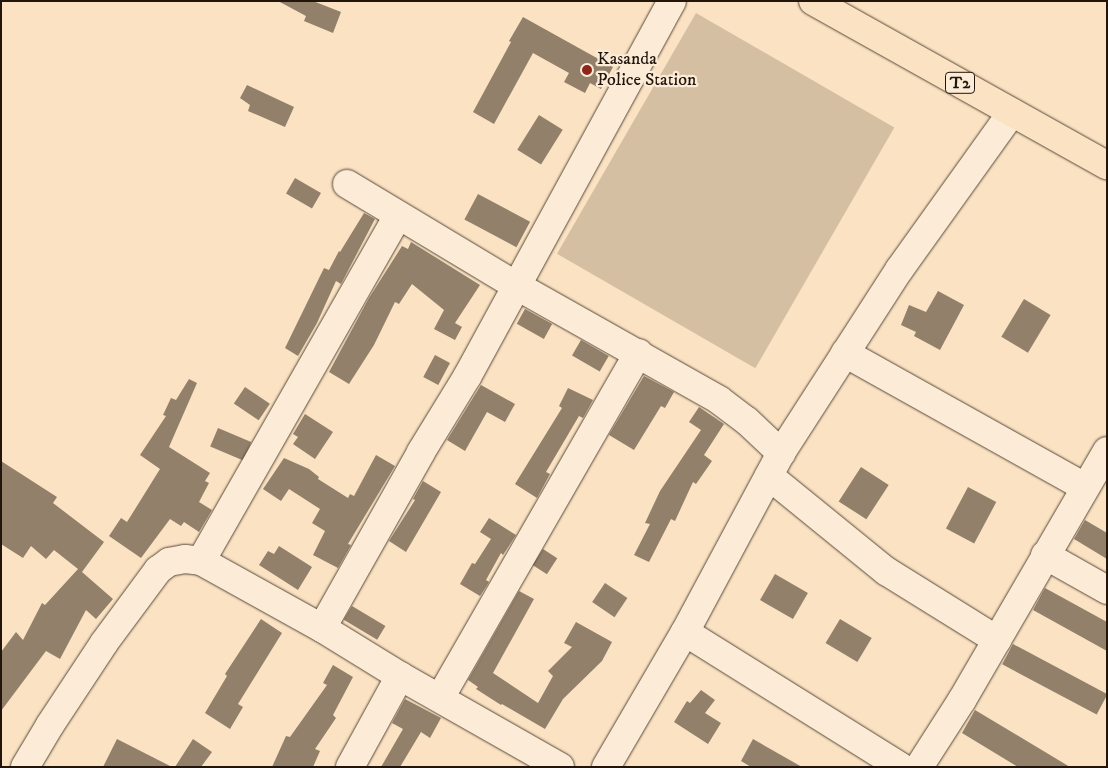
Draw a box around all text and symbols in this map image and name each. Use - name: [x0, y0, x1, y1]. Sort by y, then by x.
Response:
- place label: Kasanda Police Station: [597, 49, 696, 92]
- marker: Kasanda Police Station: [581, 64, 593, 76]
- road number: T2: [945, 70, 975, 96]

